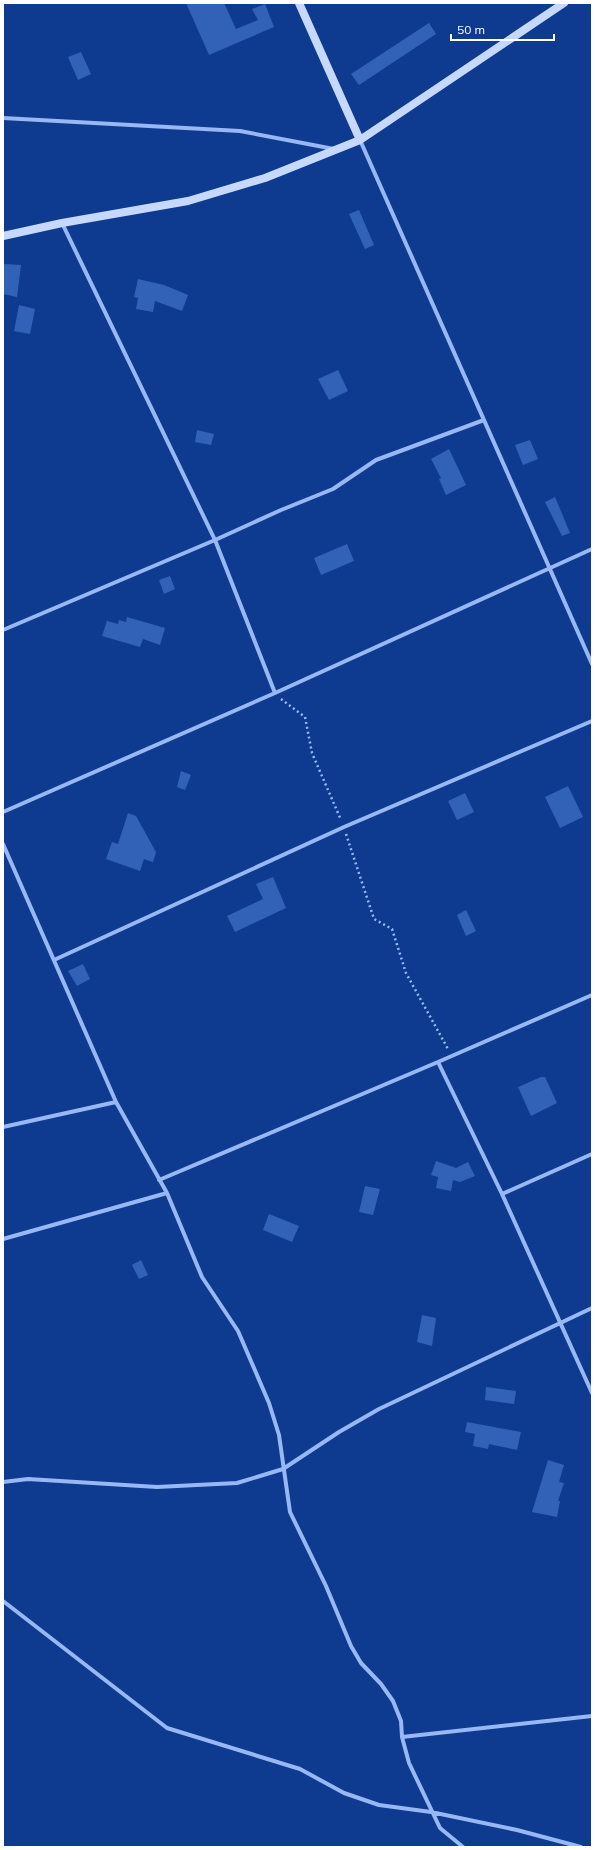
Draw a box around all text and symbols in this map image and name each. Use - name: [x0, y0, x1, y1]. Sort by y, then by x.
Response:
- scale bar: [451, 16, 554, 42]
- text: 50 m: [457, 22, 485, 37]

